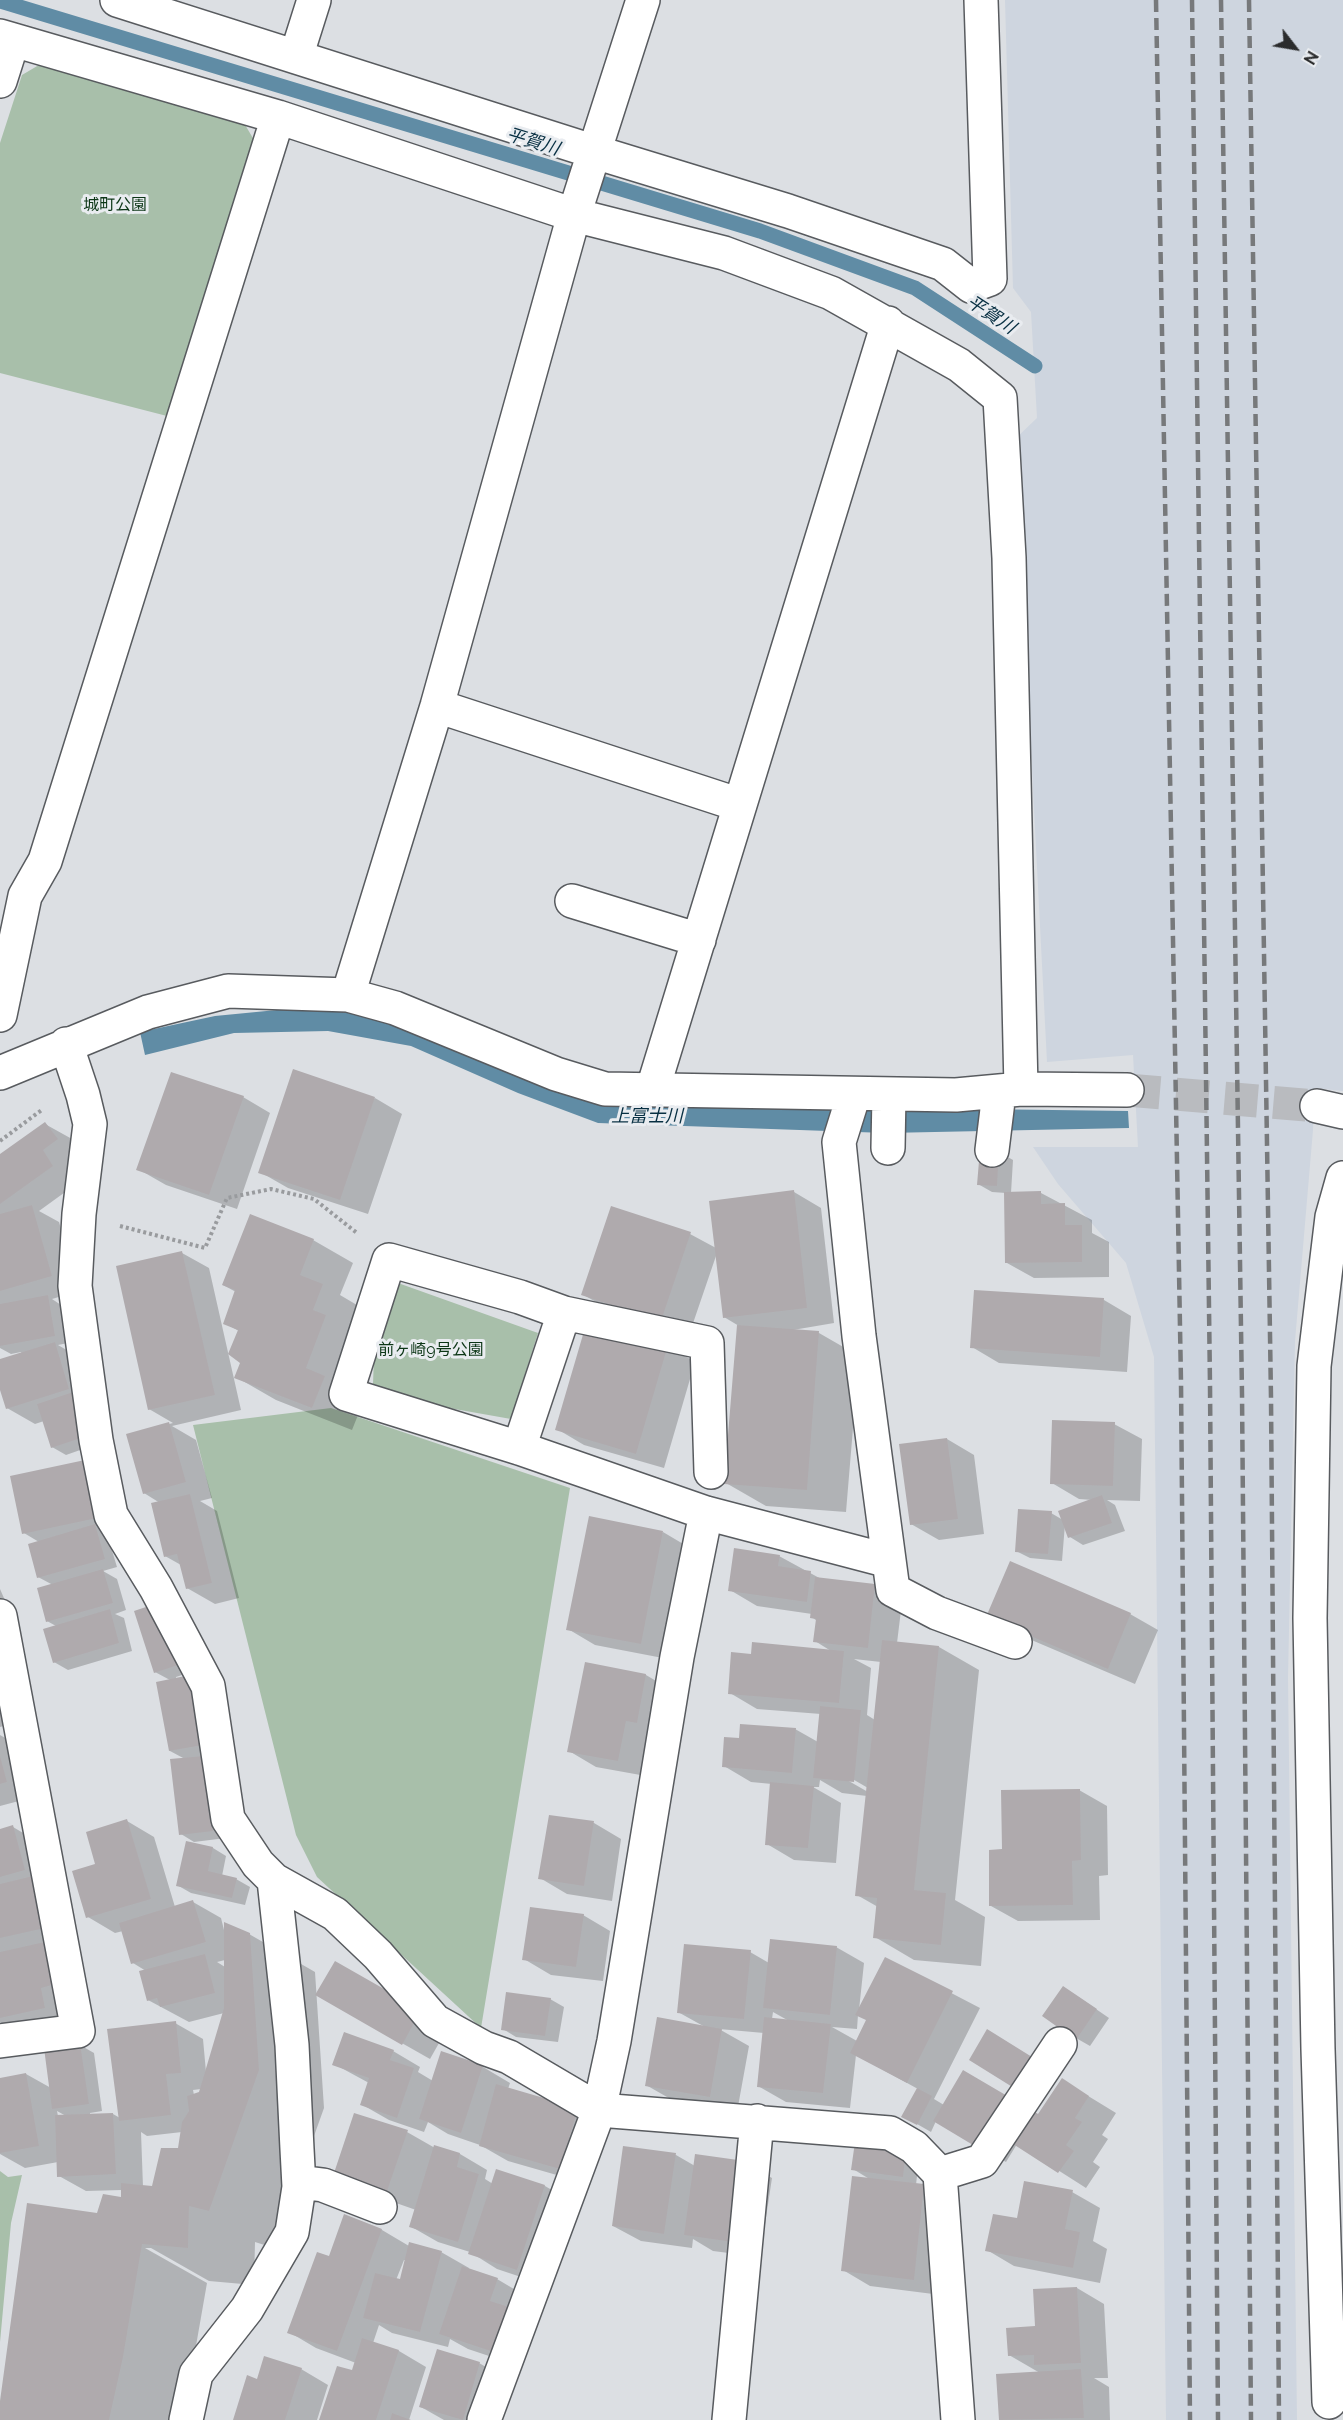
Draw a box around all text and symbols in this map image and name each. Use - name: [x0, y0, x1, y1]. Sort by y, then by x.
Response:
- north arrow: [1265, 18, 1325, 78]
- text: N: [1300, 47, 1322, 68]
- water label: 平賀川: [504, 124, 562, 160]
- park label: 城町公園: [83, 195, 147, 215]
- water label: 平賀川: [962, 291, 1020, 339]
- water label: 上富士川: [611, 1106, 683, 1128]
- park label: 前ヶ崎9号公園: [378, 1340, 484, 1360]

